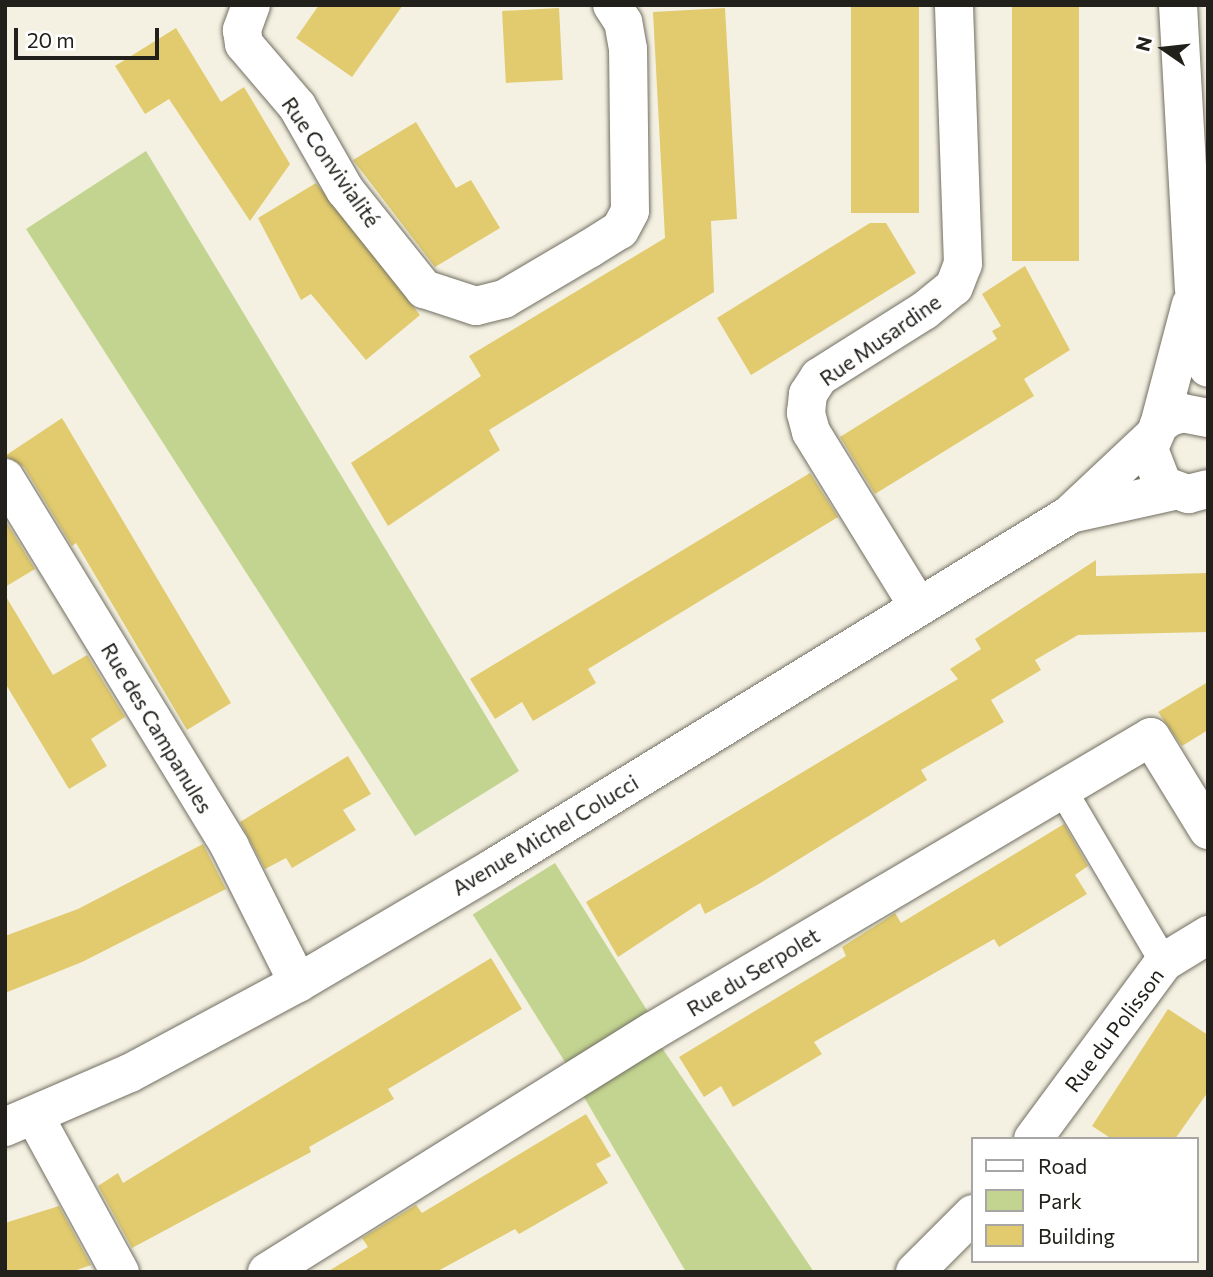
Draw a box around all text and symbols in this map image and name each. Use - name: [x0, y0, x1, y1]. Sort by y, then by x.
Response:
- scale bar: [18, 14, 163, 58]
- north arrow: [1129, 14, 1199, 84]
- text: 20 m: [27, 27, 75, 52]
- text: N: [1130, 34, 1156, 54]
- street label: Rue Convivialité: [277, 92, 385, 232]
- street label: Rue Musardine: [815, 289, 945, 391]
- street label: Rue des Campanules: [96, 638, 218, 818]
- street label: Avenue Michel Colucci: [447, 769, 643, 901]
- street label: Rue du Serpolet: [682, 922, 824, 1022]
- street label: Rue du Polisson: [1059, 963, 1169, 1097]
- legend: [972, 1137, 1199, 1263]
- text: Road: [1038, 1153, 1087, 1178]
- text: Park: [1038, 1188, 1082, 1213]
- text: Building: [1038, 1223, 1115, 1248]

